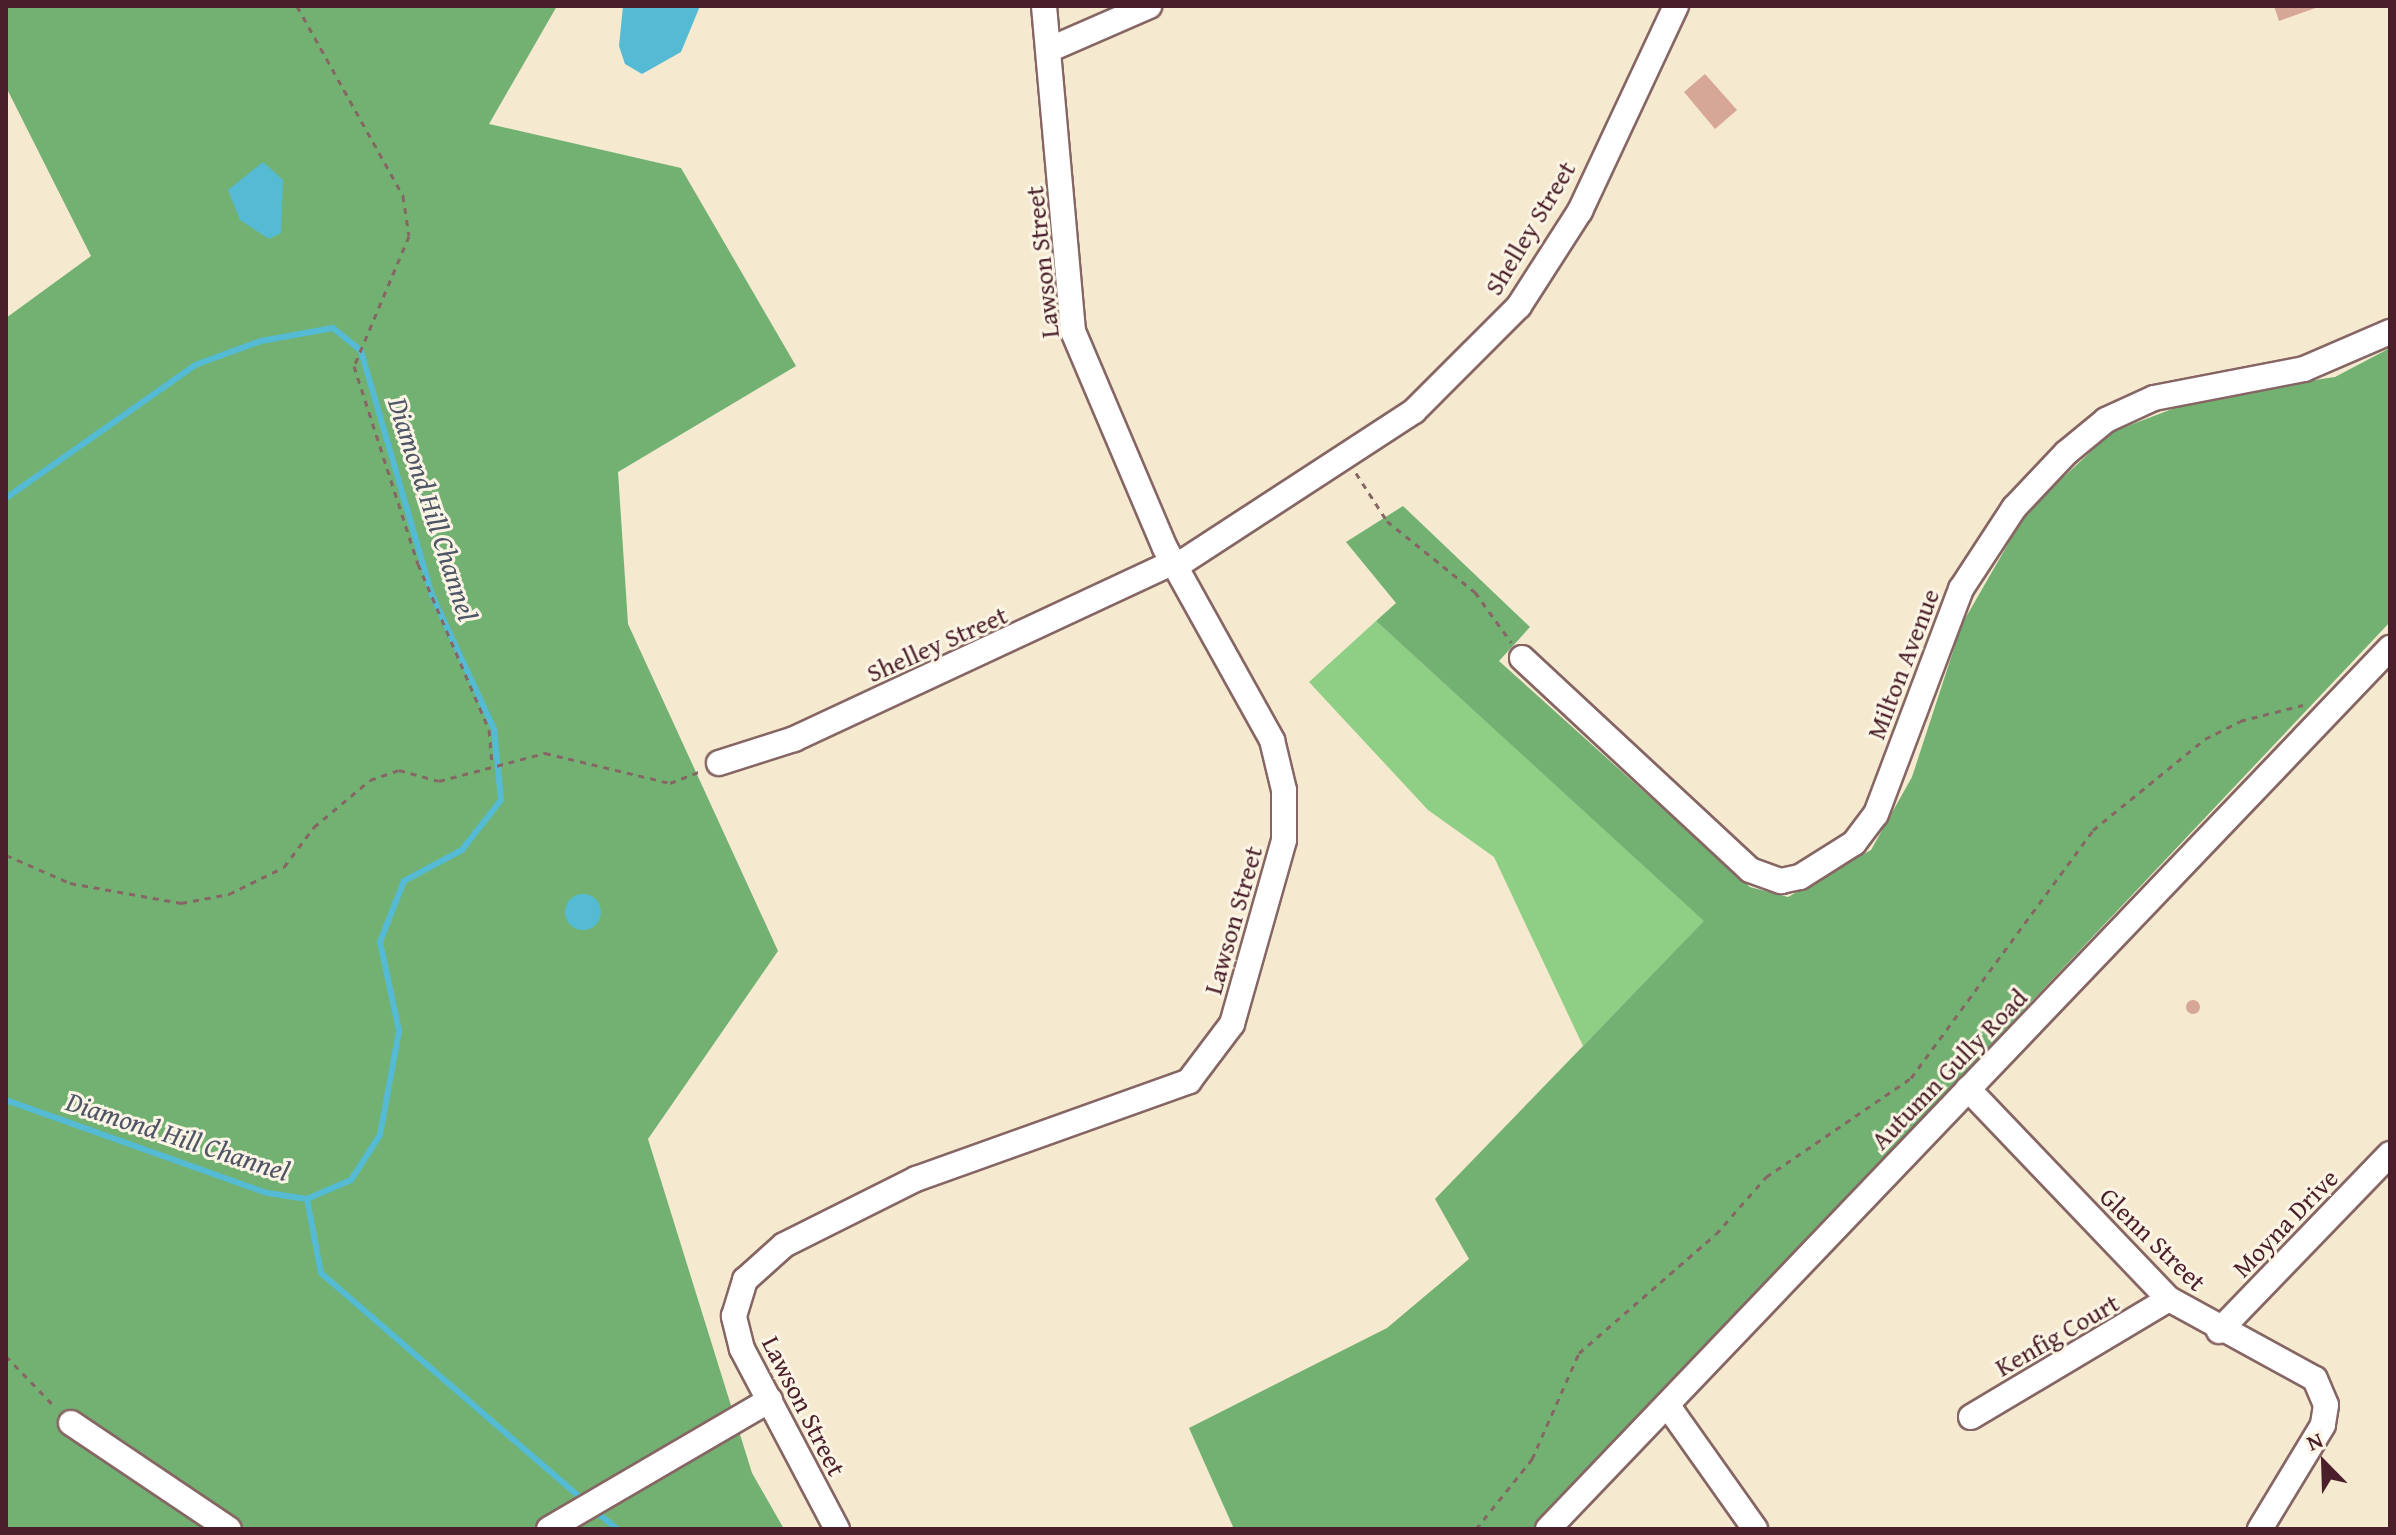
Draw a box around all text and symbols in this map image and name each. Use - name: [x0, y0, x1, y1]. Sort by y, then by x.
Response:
- street label: Shelley Street: [1478, 155, 1582, 301]
- street label: Lawson Street: [1019, 184, 1065, 340]
- water label: Diamond Hill Channel: [381, 393, 485, 625]
- street label: Milton Avenue: [1860, 584, 1946, 744]
- street label: Shelley Street: [862, 599, 1012, 689]
- street label: Lawson Street: [1197, 842, 1269, 998]
- street label: Autumn Gully Road: [1864, 982, 2034, 1156]
- water label: Diamond Hill Channel: [62, 1084, 294, 1188]
- street label: Moyna Drive: [2226, 1162, 2344, 1284]
- street label: Glenn Street: [2093, 1181, 2213, 1297]
- street label: Kenfig Court: [1990, 1287, 2124, 1383]
- street label: Lawson Street: [755, 1331, 853, 1481]
- north arrow: [2284, 1423, 2364, 1503]
- text: N: [2302, 1423, 2328, 1459]

